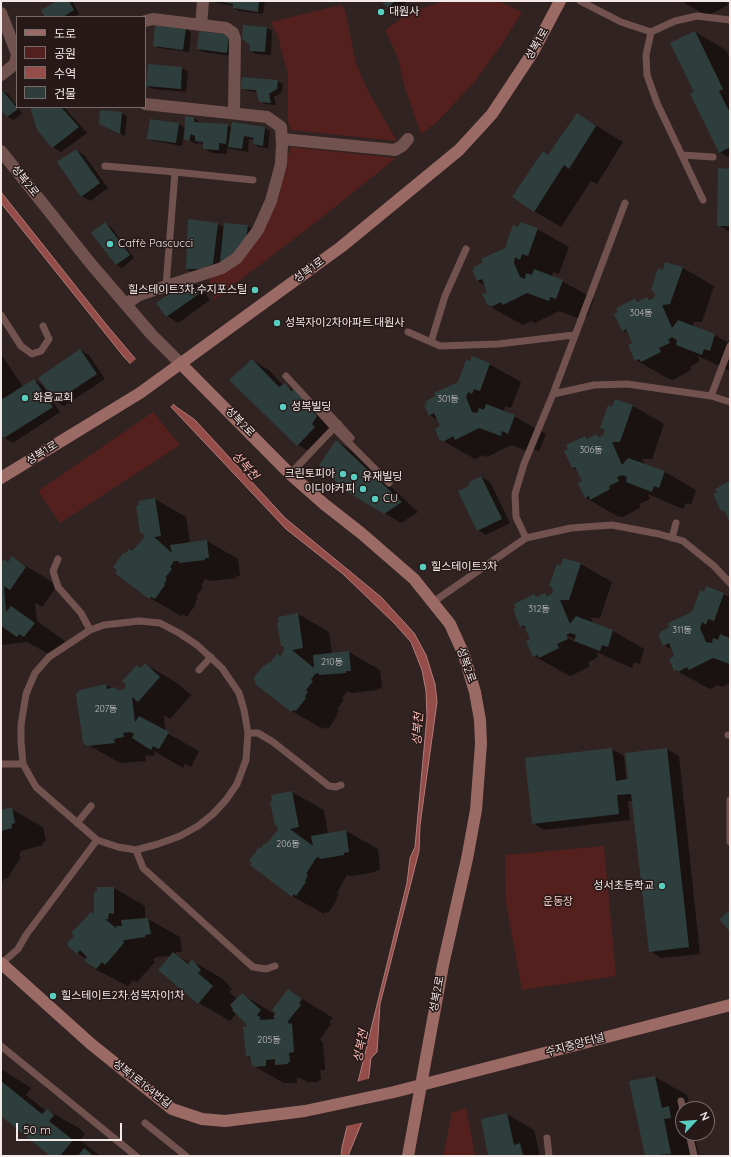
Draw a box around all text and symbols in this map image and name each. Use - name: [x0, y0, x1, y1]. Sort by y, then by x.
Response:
- place label: 대원사: [389, 5, 419, 19]
- marker: 대원사: [376, 7, 386, 17]
- legend: [16, 16, 146, 108]
- text: 도로: [54, 26, 76, 41]
- street label: 성복1로: [523, 26, 551, 62]
- text: 공원: [54, 46, 76, 61]
- text: 수역: [54, 66, 76, 81]
- text: 건물: [54, 86, 76, 101]
- street label: 성복2로: [8, 163, 42, 199]
- place label: Caffè Pascucci: [118, 237, 193, 251]
- marker: Caffè Pascucci: [105, 239, 115, 249]
- street label: 성복1로: [291, 255, 327, 285]
- place label: 힐스테이트3차.수지포스틸: [128, 283, 247, 297]
- marker: 힐스테이트3차.수지포스틸: [250, 285, 260, 295]
- house number: 304동: [629, 308, 653, 318]
- place label: 성복자이2차아파트.대원사: [285, 316, 404, 330]
- marker: 성복자이2차아파트.대원사: [272, 318, 282, 328]
- place label: 화음교회: [33, 391, 73, 405]
- marker: 화음교회: [20, 393, 30, 403]
- house number: 301동: [437, 394, 459, 404]
- place label: 성복빌딩: [291, 400, 331, 414]
- marker: 성복빌딩: [278, 402, 288, 412]
- street label: 성복2로: [223, 404, 257, 440]
- street label: 성복1로: [24, 438, 60, 468]
- house number: 306동: [579, 445, 603, 455]
- water label: 성복천: [229, 449, 261, 483]
- place label: 크린토피아: [284, 467, 335, 481]
- marker: 크린토피아: [338, 469, 348, 479]
- place label: 유재빌딩: [362, 470, 402, 484]
- marker: 유재빌딩: [349, 472, 359, 482]
- place label: 이디야커피: [304, 482, 355, 496]
- marker: 이디야커피: [358, 484, 368, 494]
- place label: CU: [383, 492, 398, 506]
- marker: CU: [370, 494, 380, 504]
- place label: 힐스테이트3차: [431, 560, 497, 574]
- marker: 힐스테이트3차: [418, 562, 428, 572]
- house number: 312동: [528, 604, 550, 614]
- house number: 311동: [672, 625, 692, 635]
- street label: 성복2로: [454, 646, 478, 684]
- house number: 210동: [321, 657, 343, 667]
- house number: 207동: [95, 704, 117, 714]
- water label: 성복천: [410, 712, 426, 746]
- house number: 206동: [276, 839, 300, 849]
- place label: 성서초등학교: [593, 879, 654, 893]
- marker: 성서초등학교: [657, 881, 667, 891]
- park label: 운동장: [543, 895, 573, 909]
- street label: 성복2로: [427, 975, 447, 1013]
- place label: 힐스테이트2차.성복자이1차: [61, 989, 184, 1003]
- marker: 힐스테이트2차.성복자이1차: [48, 991, 58, 1001]
- water label: 성복천: [351, 1028, 371, 1064]
- street label: 수지중앙터널: [544, 1031, 606, 1059]
- house number: 205동: [257, 1035, 281, 1045]
- street label: 성복1로164번길: [110, 1057, 174, 1111]
- north arrow: [675, 1101, 715, 1141]
- text: N: [697, 1109, 713, 1123]
- scale bar: [18, 1115, 124, 1141]
- text: 50 m: [23, 1122, 51, 1137]

